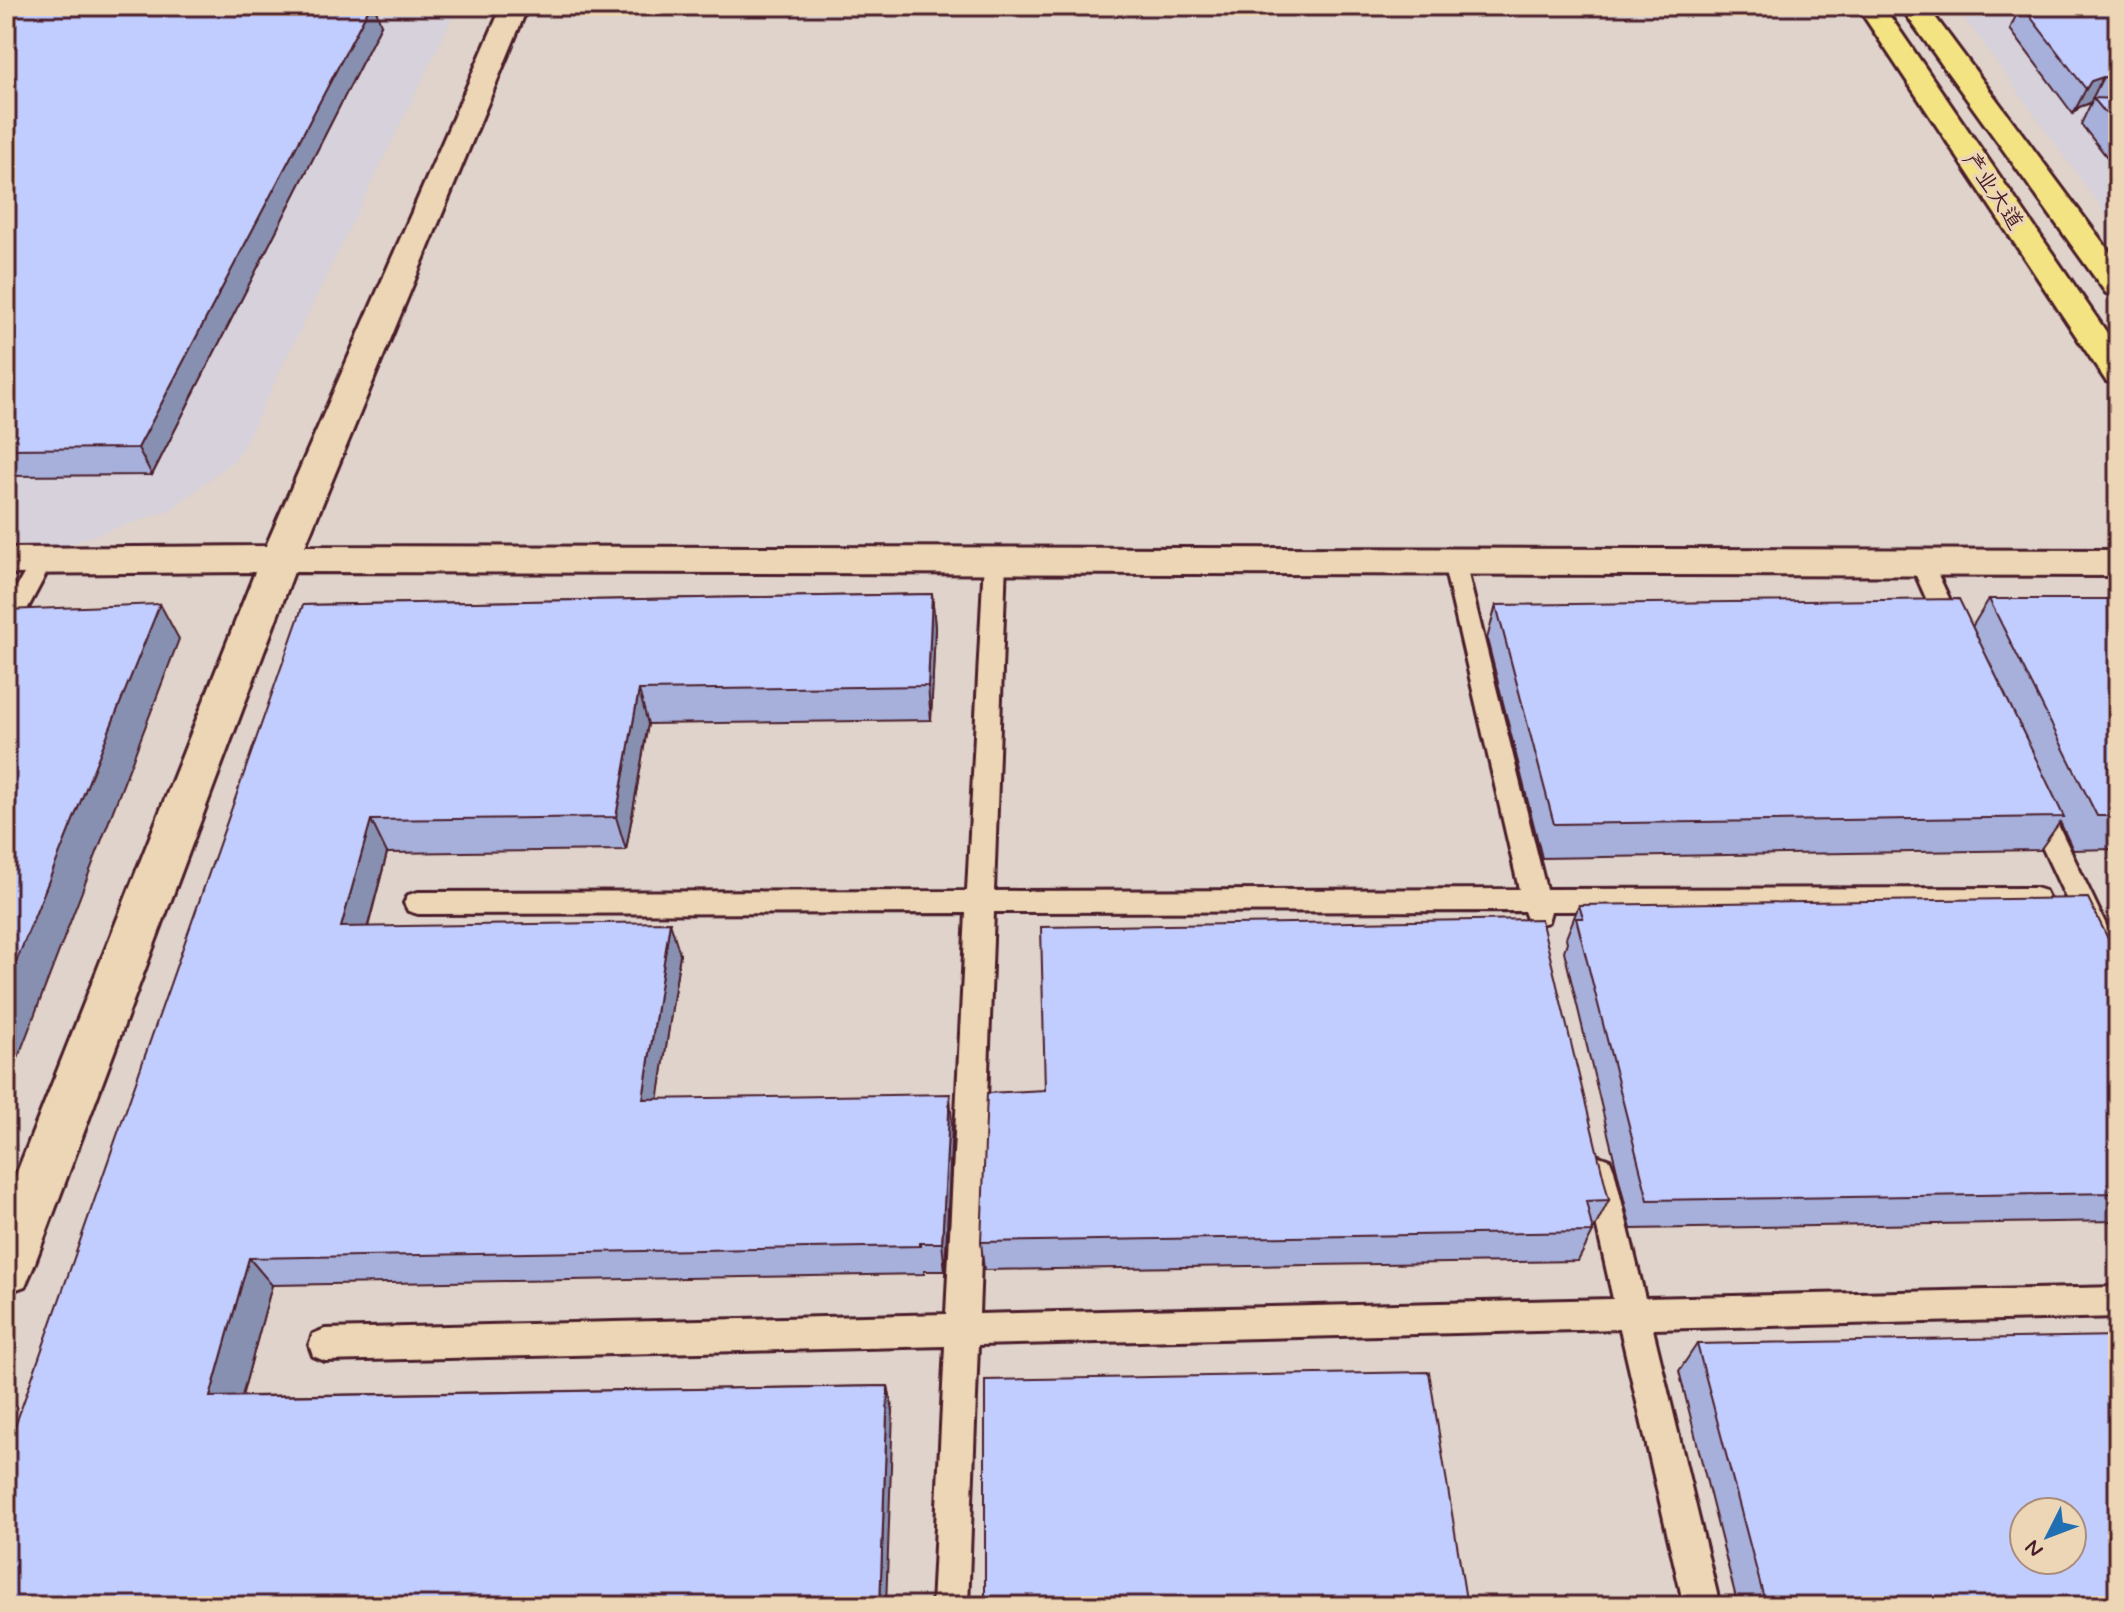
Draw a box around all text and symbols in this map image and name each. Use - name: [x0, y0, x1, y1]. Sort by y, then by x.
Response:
- street label: 产业大道: [1956, 147, 2029, 235]
- north arrow: [2008, 1496, 2088, 1576]
- text: N: [2019, 1533, 2050, 1563]

